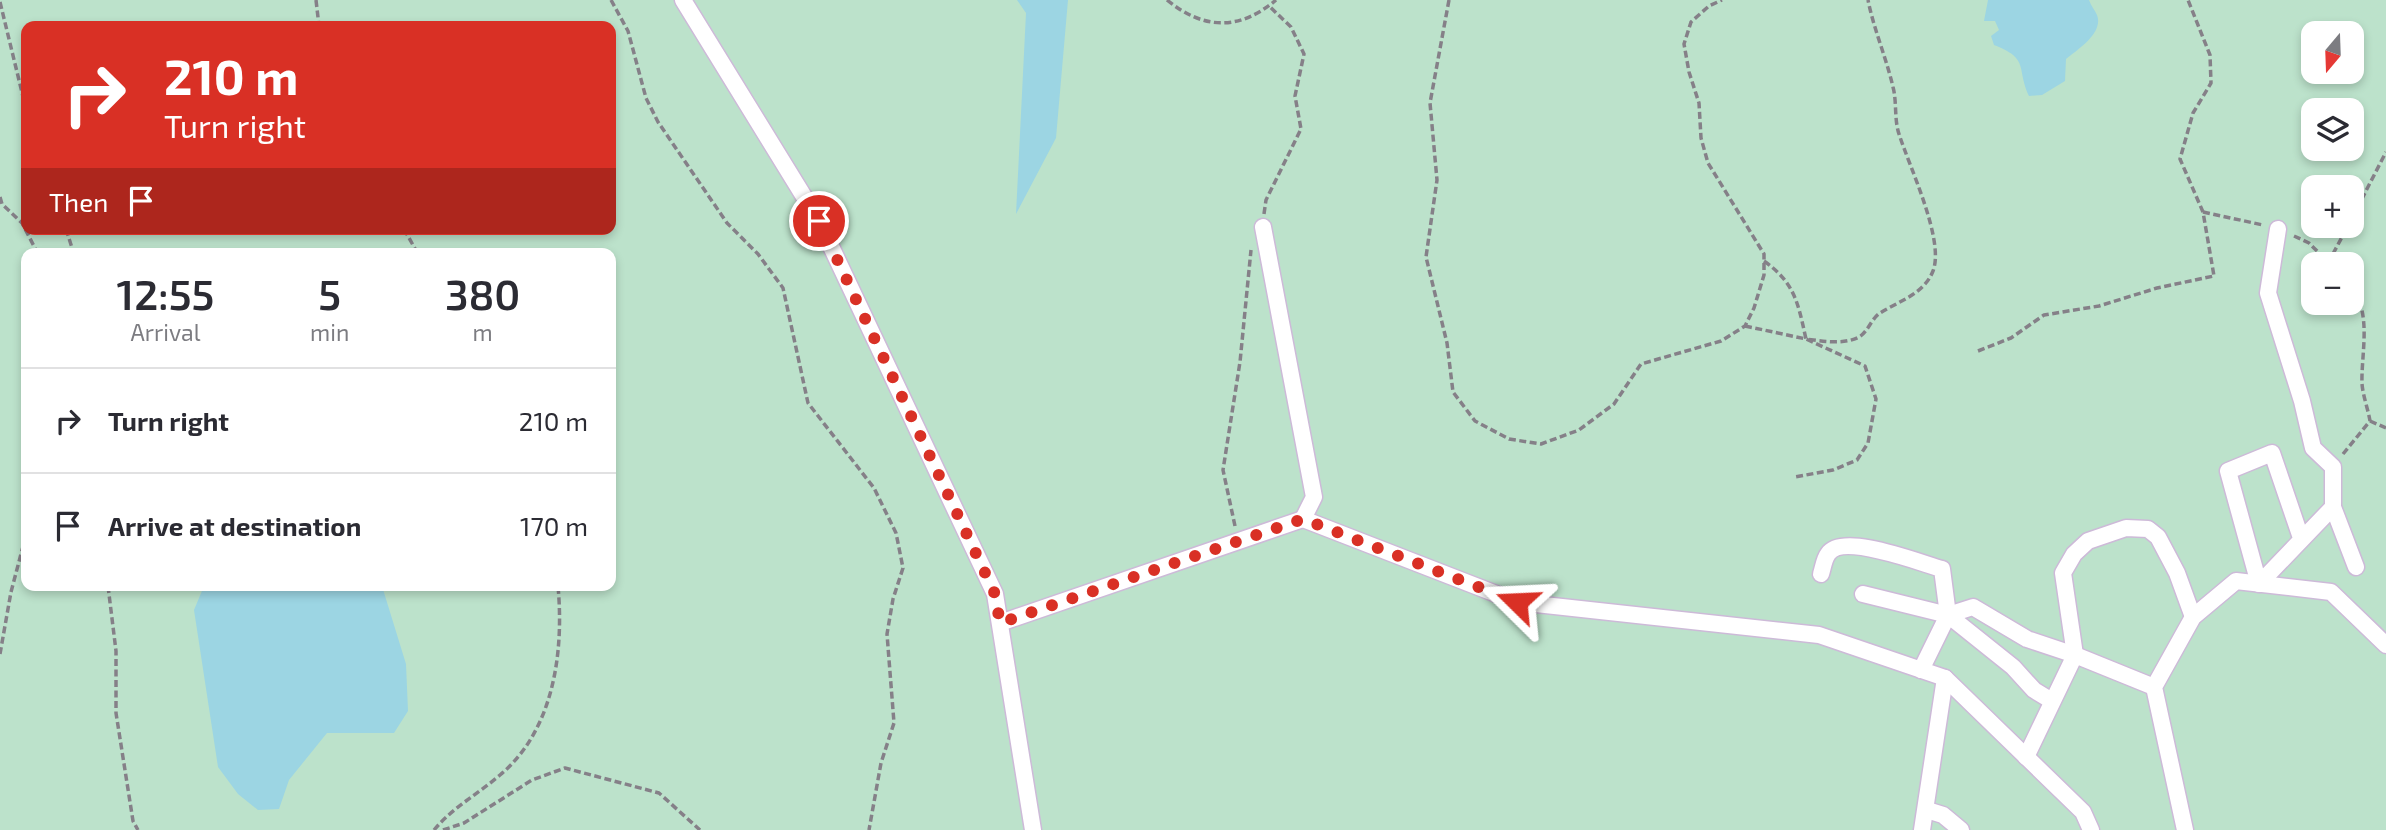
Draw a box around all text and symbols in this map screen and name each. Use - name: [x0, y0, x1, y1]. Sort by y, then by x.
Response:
- north arrow: [2301, 21, 2364, 84]
- map controls: [2301, 21, 2364, 315]
- text: 210 m: [164, 46, 298, 105]
- icon: right: [49, 49, 140, 140]
- button: layers: [2301, 98, 2364, 161]
- text: Turn right: [164, 106, 306, 144]
- button: +: [2301, 175, 2364, 238]
- icon: arrive: [122, 182, 160, 220]
- text: Then: [49, 186, 108, 217]
- pin: [789, 191, 849, 251]
- icon: arrive: [800, 202, 838, 240]
- button: −: [2301, 252, 2364, 315]
- text: 12:55: [117, 268, 214, 318]
- text: 5: [318, 268, 341, 318]
- text: 380: [445, 268, 520, 318]
- text: Arrival: [131, 318, 201, 346]
- text: min: [310, 318, 349, 346]
- text: m: [473, 318, 493, 346]
- icon: right: [49, 402, 87, 440]
- text: Turn right: [108, 405, 229, 436]
- text: 210 m: [519, 405, 588, 436]
- icon: arrive: [49, 507, 87, 545]
- text: Arrive at destination: [108, 510, 361, 541]
- text: 170 m: [520, 510, 588, 541]
- position arrow: [1480, 565, 1554, 639]

